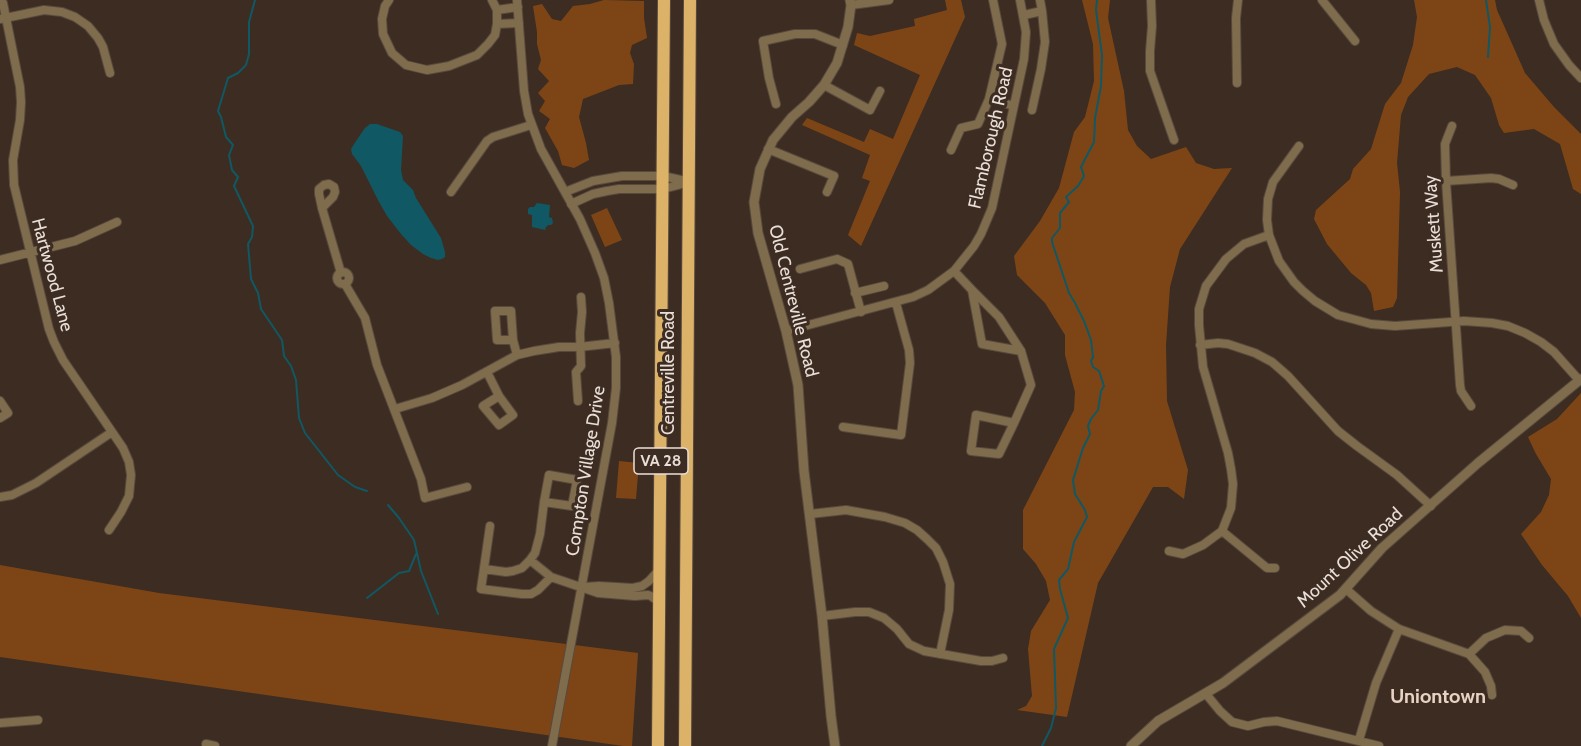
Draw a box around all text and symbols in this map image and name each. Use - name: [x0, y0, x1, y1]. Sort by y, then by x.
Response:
- street label: Flamborough Road: [964, 65, 1018, 211]
- street label: Muskett Way: [1420, 174, 1448, 274]
- street label: Hartwood Lane: [26, 216, 78, 334]
- street label: Old Centreville Road: [764, 223, 822, 379]
- street label: Centreville Road: [658, 311, 680, 435]
- street label: Compton Village Drive: [562, 384, 610, 558]
- road number: VA 28: [634, 448, 688, 474]
- street label: Mount Olive Road: [1293, 504, 1407, 612]
- district label: Uniontown: [1390, 685, 1486, 709]

